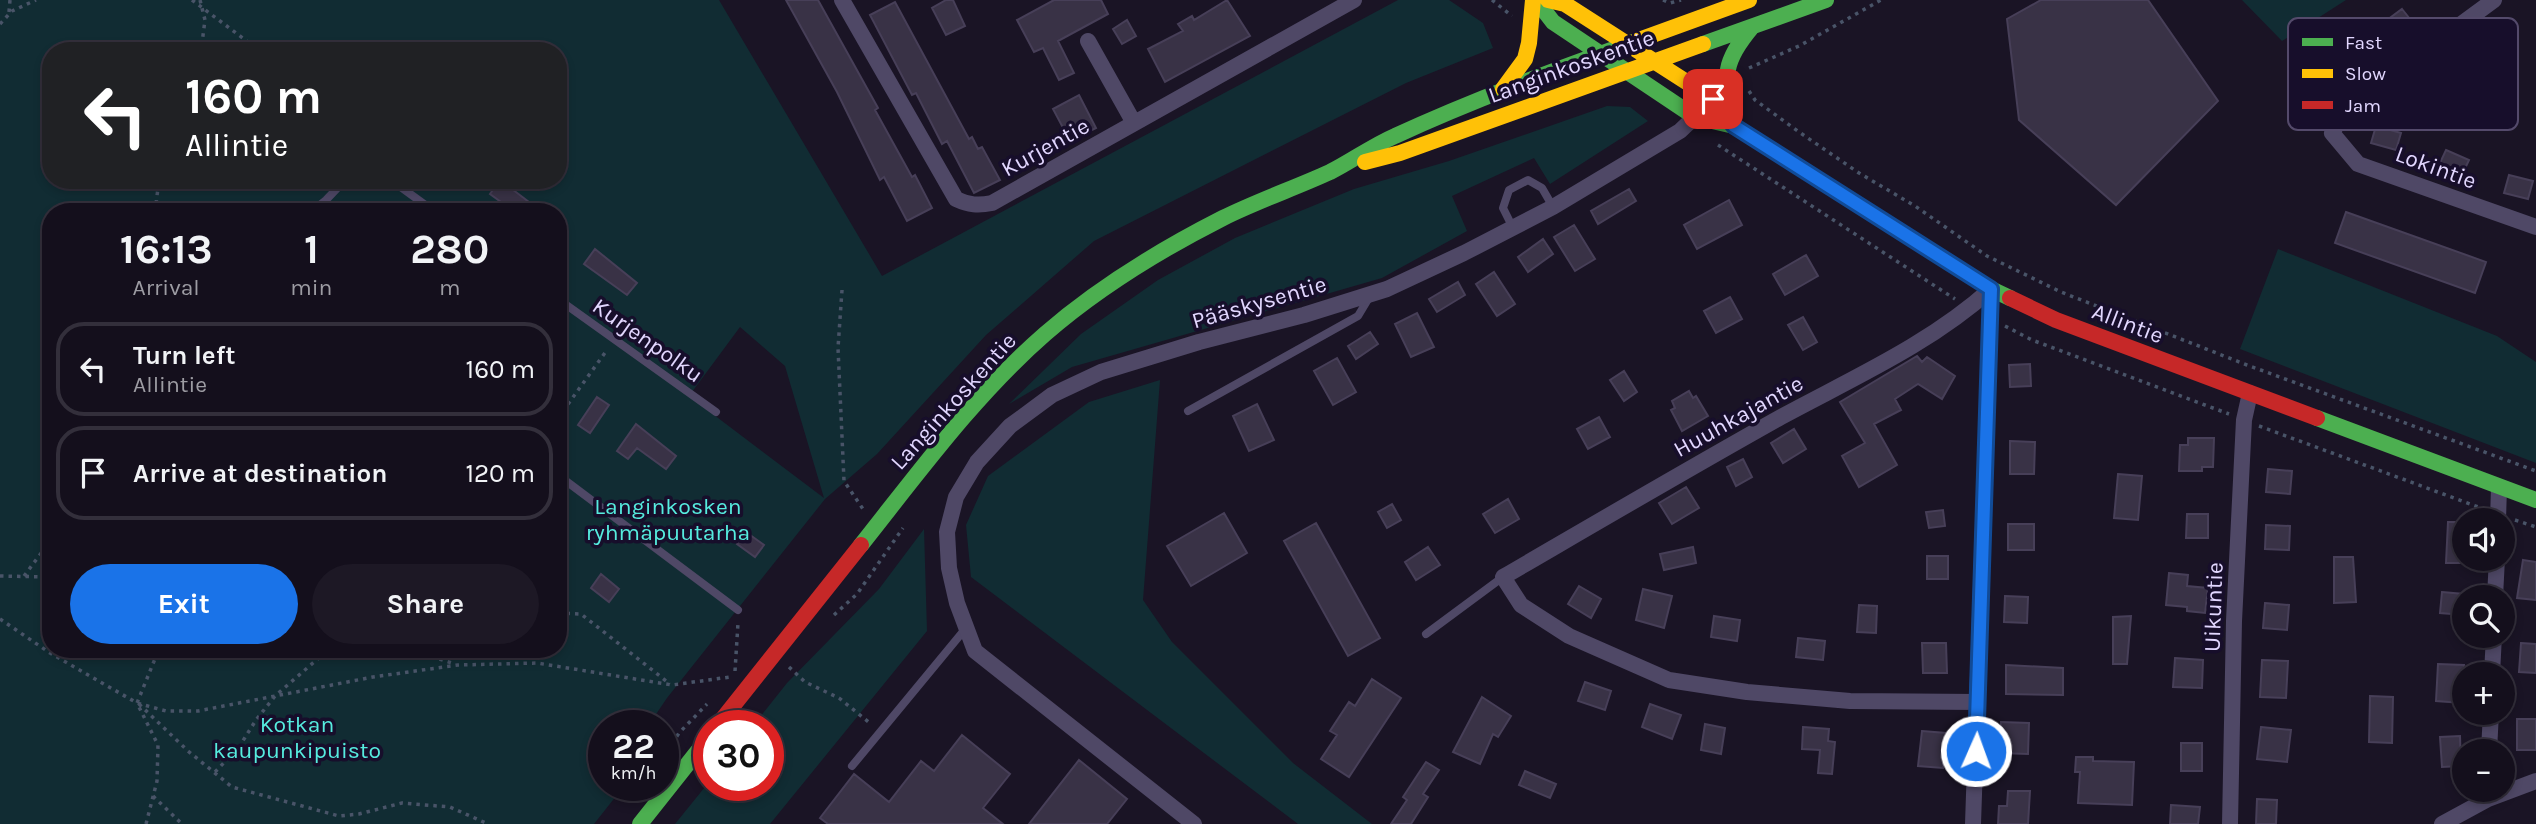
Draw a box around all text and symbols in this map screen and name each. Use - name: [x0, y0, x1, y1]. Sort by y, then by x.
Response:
- legend: [2288, 18, 2518, 130]
- street label: Langinkoskentie: [1485, 24, 1658, 109]
- text: Fast: [2345, 32, 2382, 54]
- text: Slow: [2345, 63, 2386, 85]
- text: 160 m: [185, 68, 322, 125]
- pin: [1683, 69, 1743, 129]
- icon: left: [70, 70, 161, 161]
- icon: arrive: [1694, 80, 1732, 118]
- text: Jam: [2345, 95, 2381, 117]
- street label: Kurjentie: [997, 112, 1094, 183]
- text: Allintie: [185, 127, 288, 164]
- street label: Lokintie: [2392, 140, 2480, 195]
- text: 16:13: [120, 224, 213, 274]
- text: 1: [304, 224, 319, 274]
- text: 280: [410, 224, 489, 274]
- street label: Pääskysentie: [1189, 270, 1329, 335]
- text: Arrival: [132, 274, 200, 301]
- text: min: [290, 274, 333, 301]
- text: m: [439, 274, 461, 301]
- street label: Kurjenpolku: [587, 293, 708, 388]
- street label: Allintie: [2088, 298, 2167, 349]
- street label: Langinkoskentie: [885, 327, 1022, 475]
- text: Turn left: [133, 340, 235, 371]
- icon: left: [74, 350, 112, 388]
- text: 160 m: [466, 354, 535, 385]
- street label: Huuhkajantie: [1669, 370, 1808, 463]
- text: Allintie: [133, 371, 207, 398]
- icon: arrive: [74, 454, 112, 492]
- text: Arrive at destination: [133, 458, 387, 489]
- text: 120 m: [465, 458, 535, 489]
- park label: Langinkosken ryhmäpuutarha: [586, 493, 750, 546]
- map controls: [2452, 508, 2515, 802]
- button: sound: [2452, 508, 2515, 571]
- street label: Uikuntie: [2198, 562, 2229, 652]
- button: Exit: [70, 564, 298, 644]
- button: Share: [312, 564, 539, 644]
- button: search: [2452, 585, 2515, 648]
- button: +: [2452, 662, 2515, 725]
- speed limit sign: 30: [693, 710, 784, 801]
- park label: Kotkan kaupunkipuisto: [213, 711, 381, 764]
- position arrow: [1939, 714, 2013, 788]
- text: 22: [612, 726, 655, 767]
- button: −: [2452, 739, 2515, 802]
- text: km/h: [611, 762, 656, 784]

